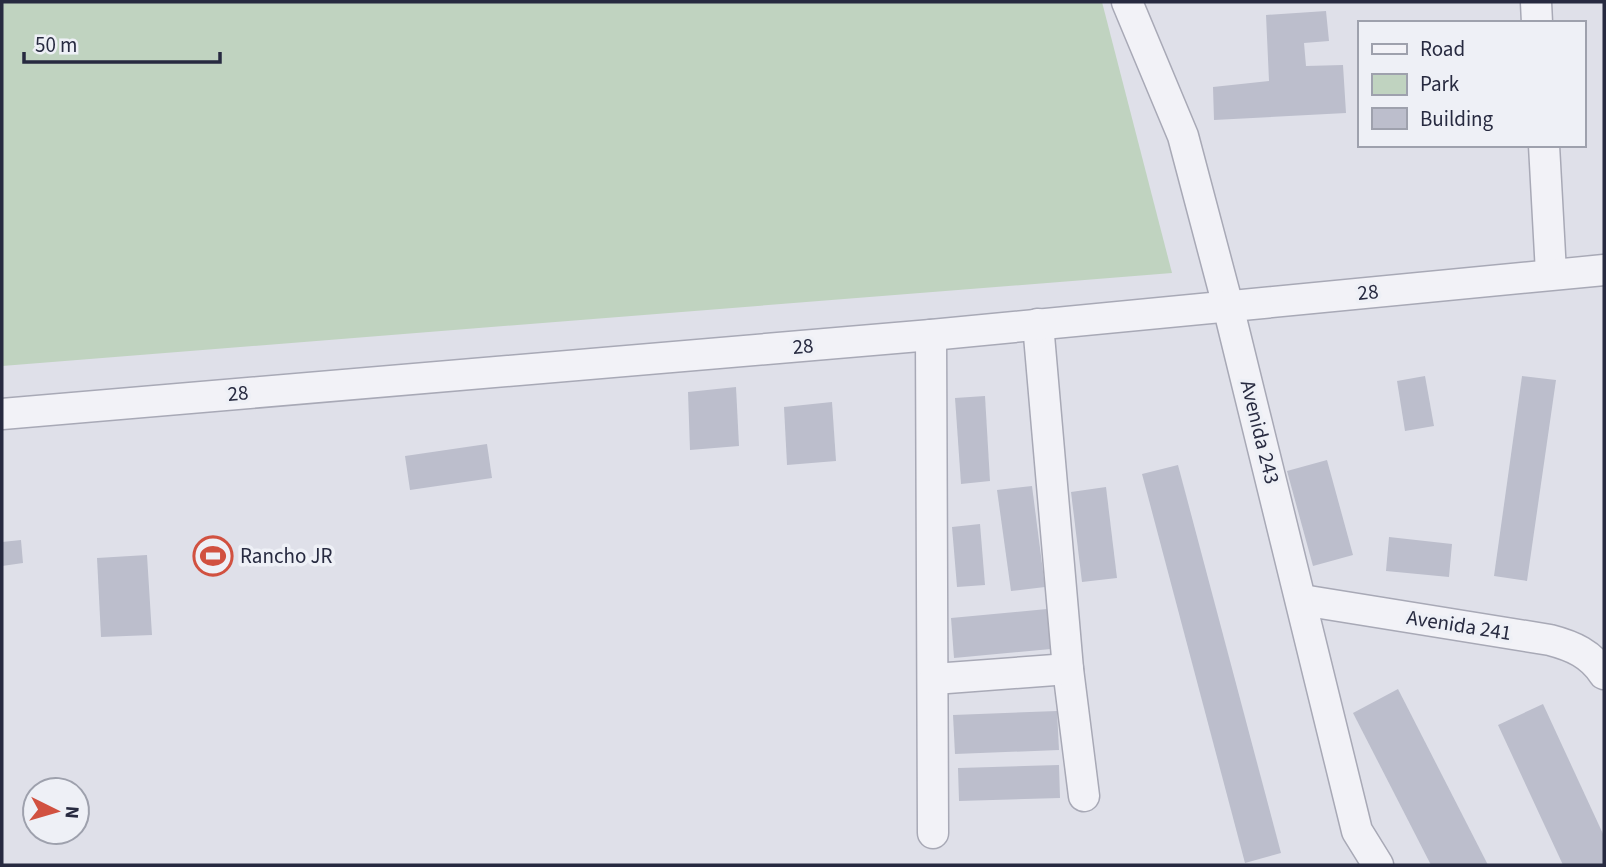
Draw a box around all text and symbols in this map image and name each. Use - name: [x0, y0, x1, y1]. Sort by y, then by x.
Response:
- scale bar: [24, 21, 220, 65]
- legend: [1358, 21, 1585, 147]
- text: 50 m: [35, 30, 77, 60]
- text: Road: [1420, 34, 1465, 64]
- text: Park: [1420, 69, 1460, 99]
- text: Building: [1420, 104, 1494, 134]
- street label: 28: [1356, 276, 1380, 308]
- street label: 28: [791, 330, 815, 362]
- street label: 28: [226, 377, 250, 409]
- street label: Avenida 243: [1233, 377, 1287, 487]
- sports icon: Rancho JR: [192, 535, 234, 577]
- place label: Rancho JR: [240, 541, 333, 571]
- street label: Avenida 241: [1404, 602, 1514, 648]
- north arrow: [21, 776, 91, 846]
- text: N: [57, 805, 85, 820]

